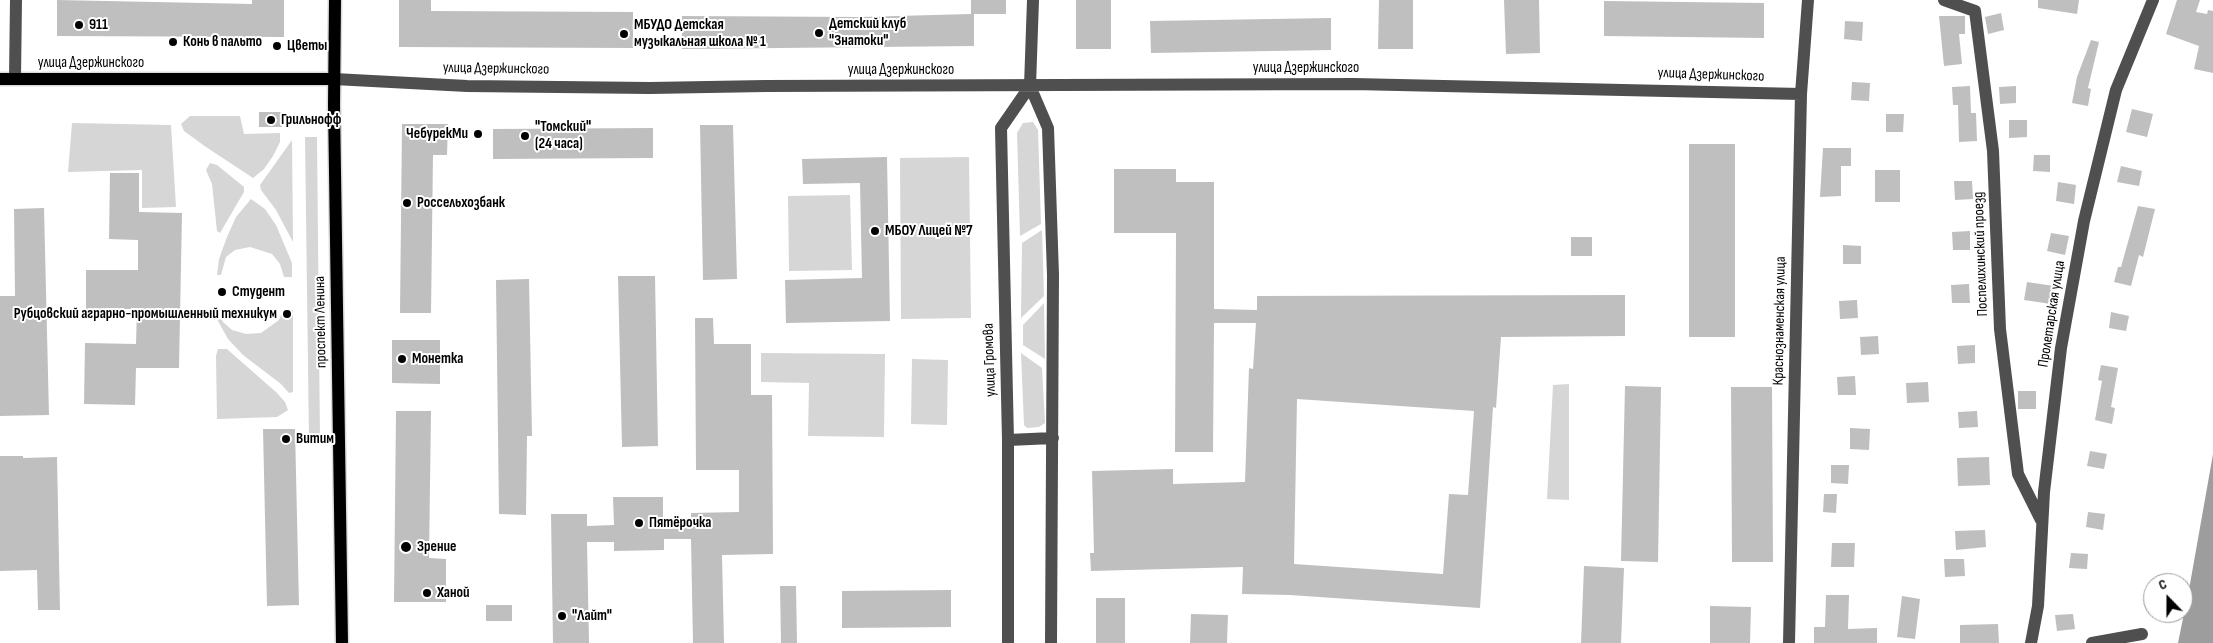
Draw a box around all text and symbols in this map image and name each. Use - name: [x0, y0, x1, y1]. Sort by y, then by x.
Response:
- place label: Детский клуб "Знатоки": [829, 15, 906, 50]
- place label: 911: [89, 16, 108, 34]
- place label: МБУДО Детская музыкальная школа № 1: [634, 16, 766, 51]
- marker: 911: [73, 19, 85, 31]
- marker: Детский клуб "Знатоки": [813, 27, 825, 39]
- marker: МБУДО Детская музыкальная школа № 1: [618, 28, 630, 40]
- place label: Конь в пальто: [183, 33, 262, 51]
- marker: Конь в пальто: [167, 36, 179, 48]
- place label: Цветы: [287, 37, 327, 55]
- marker: Цветы: [271, 40, 283, 52]
- street label: улица Дзержинского: [38, 54, 144, 72]
- street label: улица Дзержинского: [443, 59, 549, 79]
- street label: улица Дзержинского: [1253, 59, 1359, 77]
- street label: улица Дзержинского: [848, 61, 954, 79]
- street label: улица Дзержинского: [1657, 64, 1765, 86]
- place label: Грильнофф: [281, 111, 341, 129]
- marker: Грильнофф: [265, 114, 277, 126]
- place label: "Томский" (24 часа): [535, 118, 591, 153]
- place label: ЧебурекМи: [406, 125, 468, 143]
- marker: ЧебурекМи: [472, 128, 484, 140]
- marker: "Томский" (24 часа): [519, 130, 531, 142]
- street label: Поспелихинский проезд: [1970, 191, 1992, 317]
- place label: Россельхозбанк: [417, 194, 505, 212]
- marker: Россельхозбанк: [401, 197, 413, 209]
- place label: МБОУ Лицей №7: [885, 222, 973, 240]
- marker: МБОУ Лицей №7: [869, 225, 881, 237]
- street label: Краснознаменская улица: [1770, 256, 1790, 386]
- street label: Пролетарская улица: [2035, 259, 2069, 369]
- street label: проспект Ленина: [311, 276, 331, 368]
- place label: Студент: [232, 283, 285, 301]
- marker: Студент: [216, 286, 228, 298]
- place label: Рубцовский аграрно-промышленный техникум: [14, 305, 277, 323]
- marker: Рубцовский аграрно-промышленный техникум: [281, 308, 293, 320]
- street label: улица Громова: [980, 323, 1000, 397]
- place label: Монетка: [412, 350, 463, 368]
- marker: Монетка: [396, 353, 408, 365]
- place label: Витим: [296, 430, 334, 448]
- marker: Витим: [280, 433, 292, 445]
- place label: Пятёрочка: [649, 514, 711, 532]
- marker: Пятёрочка: [633, 517, 645, 529]
- place label: Зрение: [417, 538, 456, 556]
- marker: Зрение: [399, 540, 413, 554]
- north arrow: [2143, 573, 2193, 623]
- text: С: [2156, 575, 2169, 594]
- place label: Ханой: [437, 584, 470, 602]
- marker: Ханой: [421, 587, 433, 599]
- place label: "Лайт": [572, 607, 612, 625]
- marker: "Лайт": [556, 610, 568, 622]

